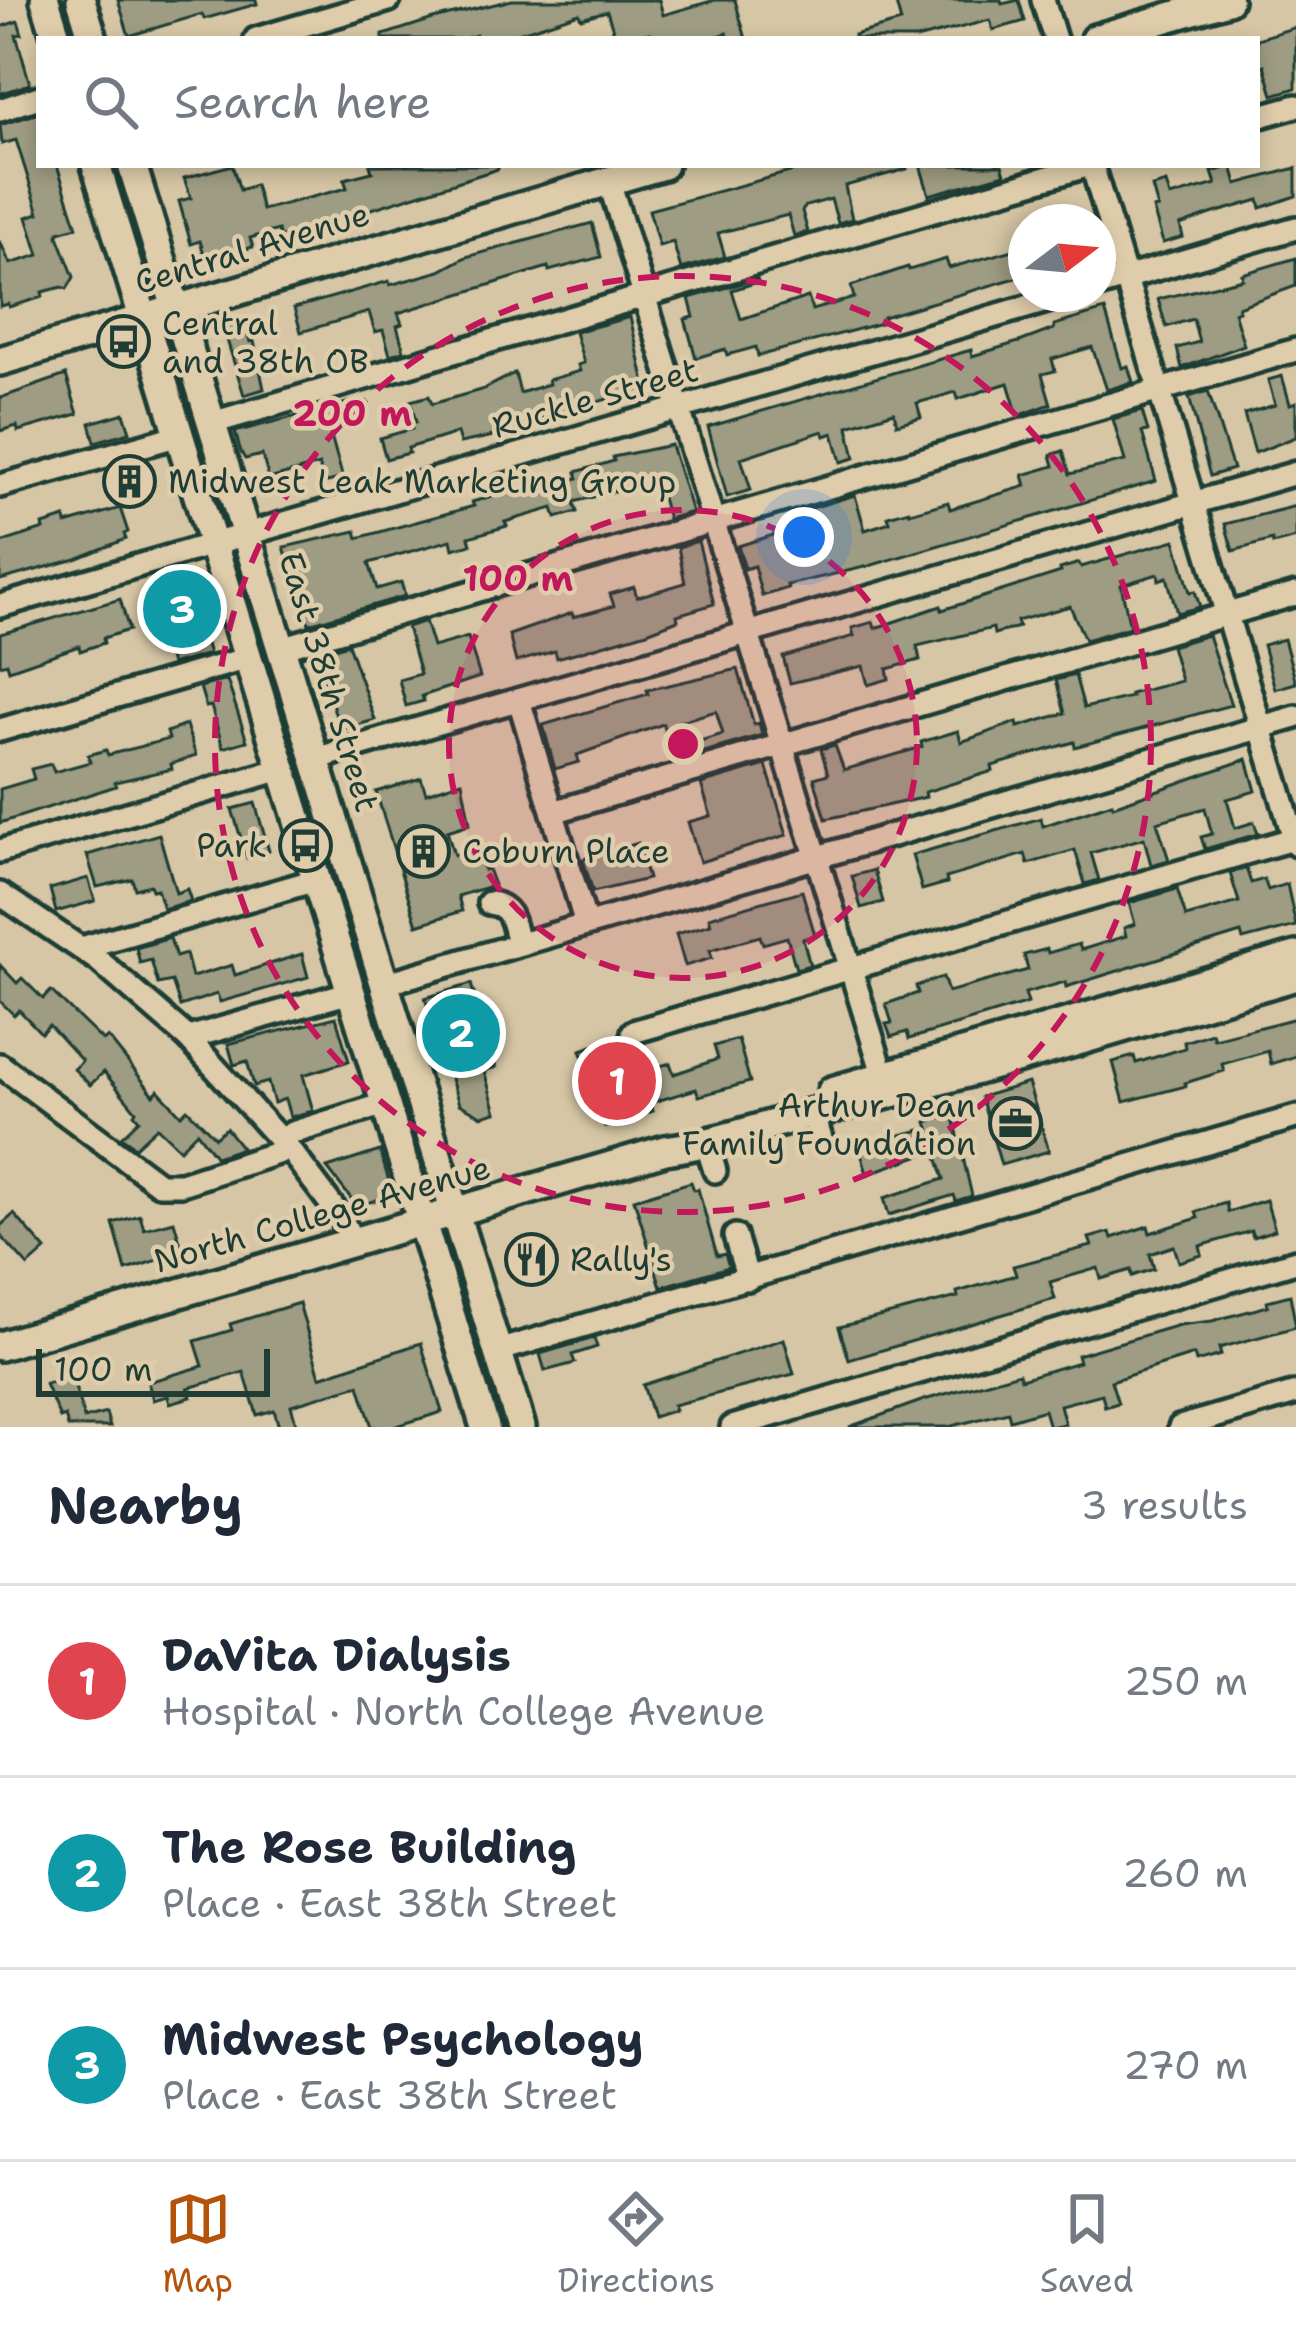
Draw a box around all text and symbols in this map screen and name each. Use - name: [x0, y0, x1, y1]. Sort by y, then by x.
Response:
- search box: [36, 36, 1260, 168]
- icon: search: [78, 69, 144, 135]
- text: Search here: [174, 72, 431, 132]
- street label: Central Avenue: [129, 191, 375, 305]
- north arrow: [1008, 204, 1116, 312]
- place label: Central and 38th OB: [162, 301, 369, 384]
- bus stop icon: Central and 38th OB: [95, 314, 151, 370]
- street label: Ruckle Street: [487, 347, 703, 449]
- text: 200 m: [292, 389, 412, 438]
- building icon: Midwest Leak Marketing Group: [101, 453, 157, 509]
- place label: Midwest Leak Marketing Group: [168, 459, 676, 504]
- your location: [774, 507, 834, 567]
- street label: East 38th Street: [268, 547, 390, 817]
- text: 100 m: [463, 554, 574, 603]
- pin: 3: [143, 564, 221, 654]
- centre of rings: [662, 723, 704, 765]
- bus stop icon: Park: [278, 817, 334, 873]
- place label: Park: [196, 823, 267, 868]
- building icon: Coburn Place: [395, 823, 451, 879]
- place label: Coburn Place: [462, 829, 670, 874]
- pin: 2: [422, 988, 500, 1078]
- pin: 1: [578, 1036, 656, 1126]
- place label: Arthur Dean Family Foundation: [682, 1083, 976, 1166]
- office icon: Arthur Dean Family Foundation: [987, 1096, 1043, 1152]
- street label: North College Avenue: [148, 1144, 496, 1284]
- restaurant icon: Rally's: [503, 1231, 559, 1287]
- place label: Rally's: [570, 1237, 672, 1282]
- scale bar: [36, 1343, 270, 1396]
- text: 100 m: [54, 1347, 153, 1392]
- text: Nearby: [48, 1471, 243, 1539]
- text: 3 results: [1081, 1479, 1248, 1531]
- text: DaVita Dialysis: [162, 1625, 511, 1685]
- text: 1: [78, 1655, 96, 1707]
- text: 250 m: [1124, 1655, 1248, 1707]
- text: Hospital · North College Avenue: [162, 1685, 765, 1737]
- text: The Rose Building: [162, 1817, 576, 1877]
- text: 2: [73, 1847, 101, 1899]
- text: 260 m: [1122, 1847, 1248, 1899]
- text: Place · East 38th Street: [162, 1877, 617, 1929]
- text: Midwest Psychology: [162, 2009, 643, 2069]
- text: 3: [73, 2039, 101, 2091]
- text: 270 m: [1123, 2039, 1248, 2091]
- text: Place · East 38th Street: [162, 2069, 617, 2121]
- tab: Map: [162, 2186, 233, 2303]
- tab: Directions: [558, 2186, 715, 2303]
- tab: Saved: [1040, 2186, 1134, 2303]

